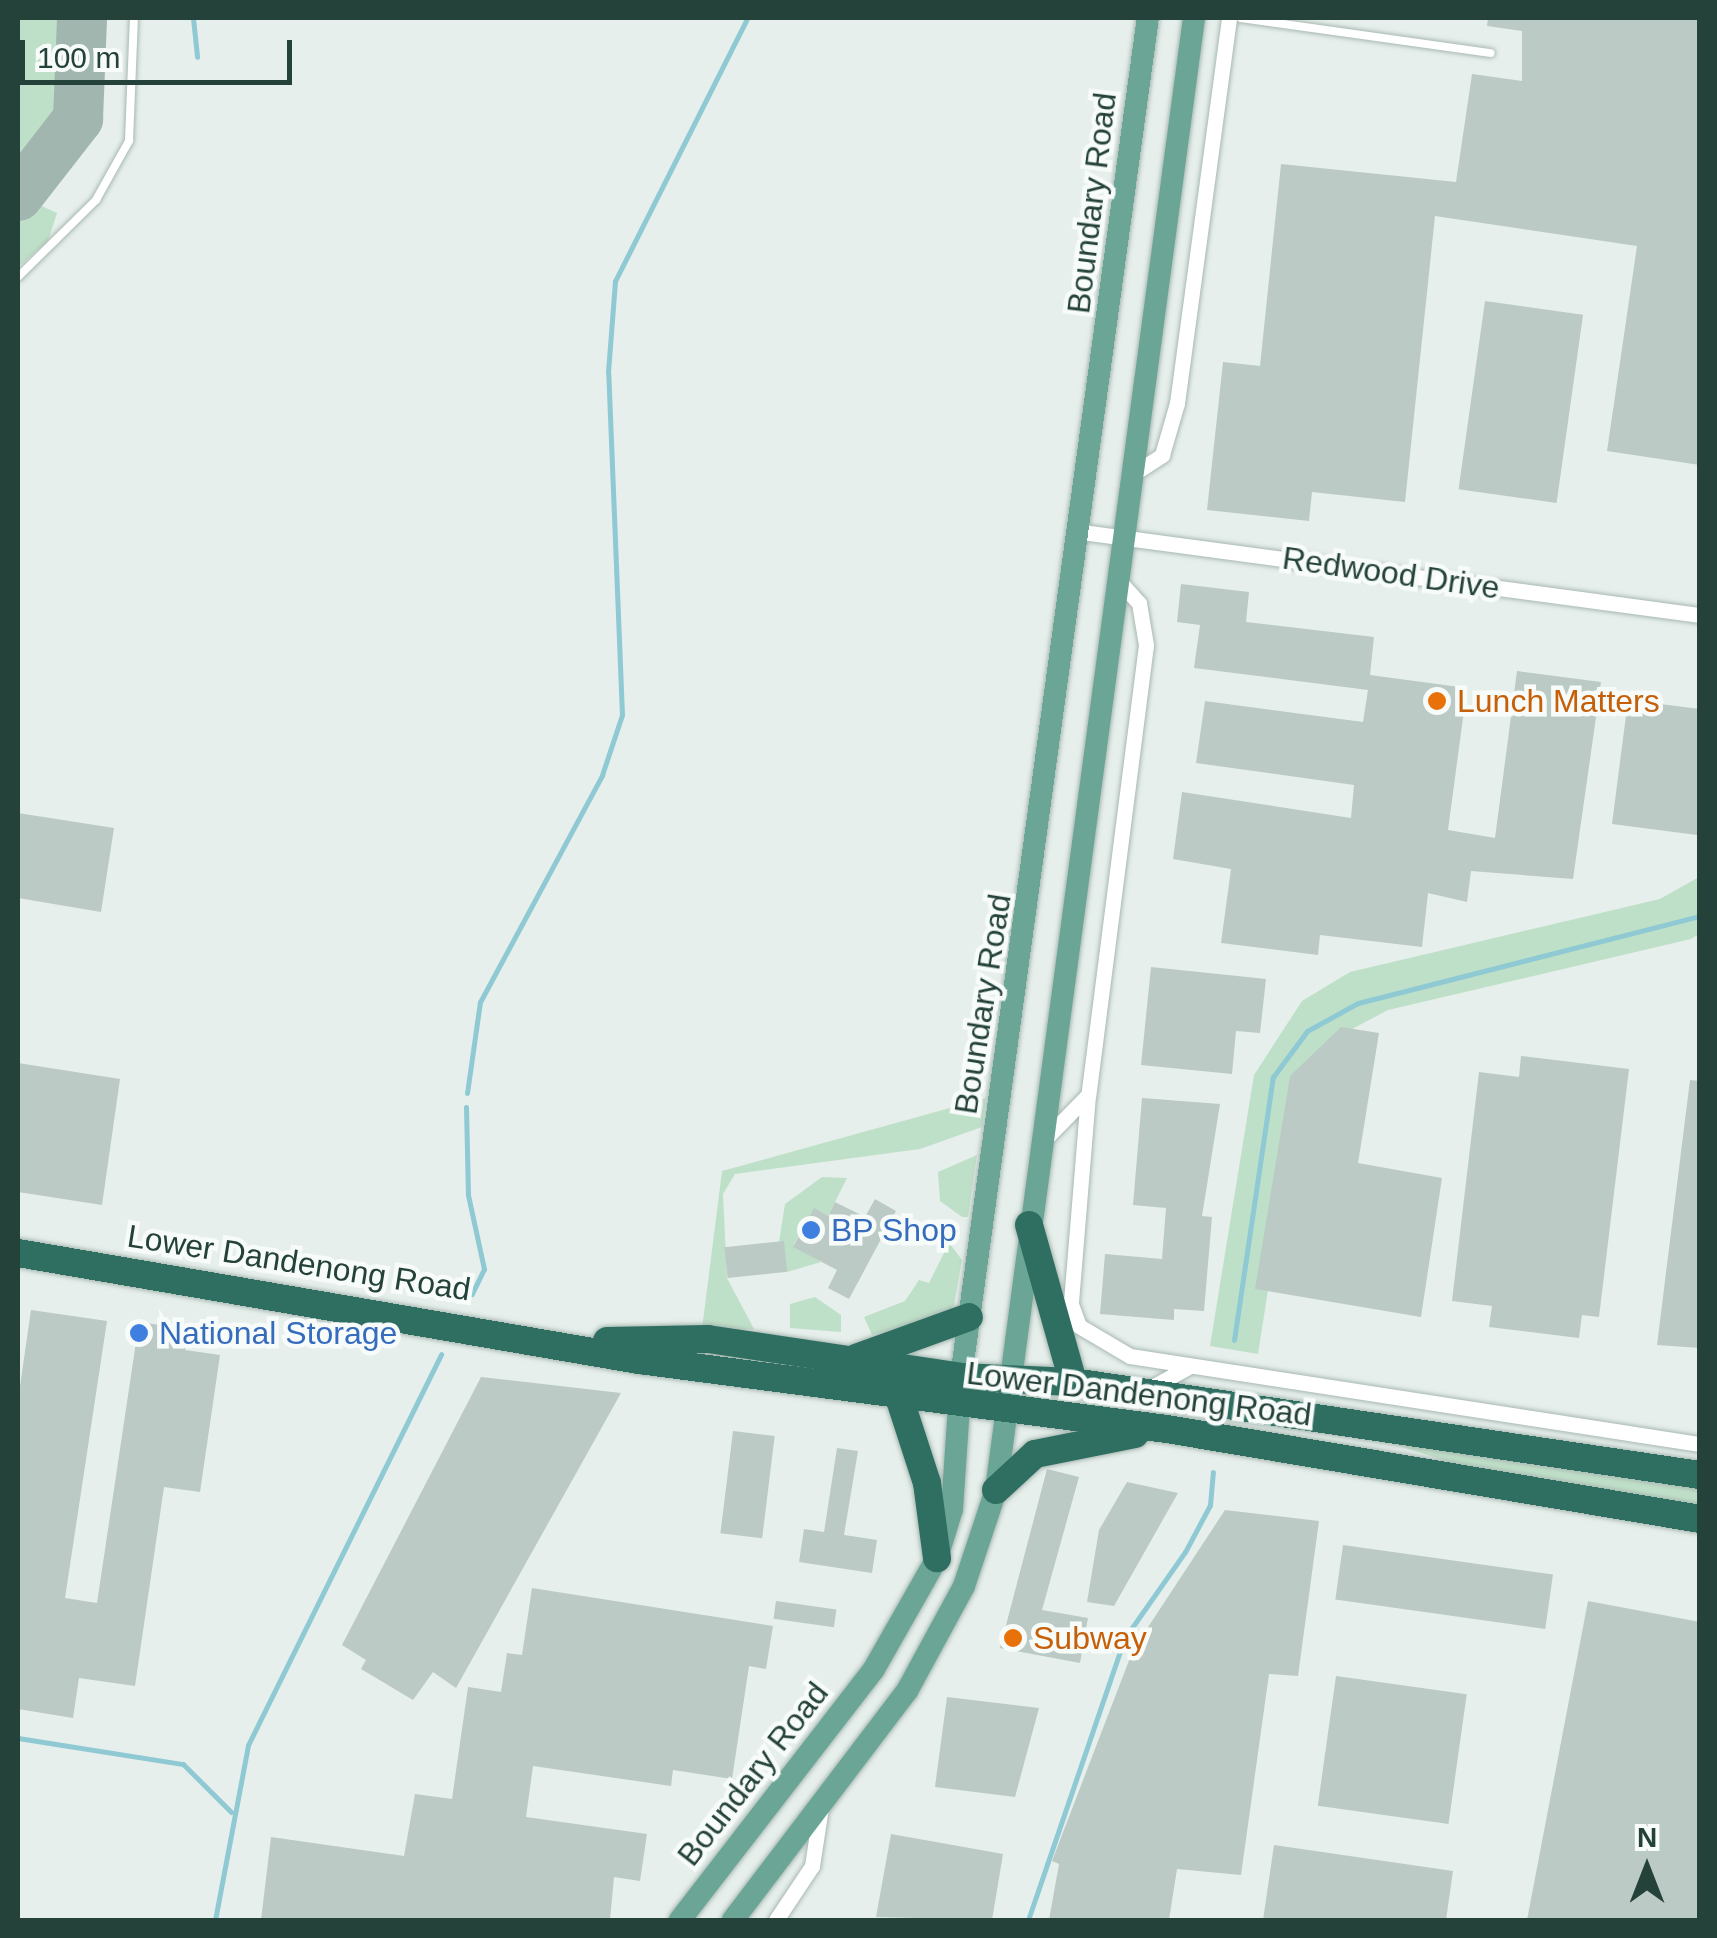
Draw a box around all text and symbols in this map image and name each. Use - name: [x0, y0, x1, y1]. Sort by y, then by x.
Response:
- scale bar: [25, 20, 298, 82]
- text: 100 m: [37, 41, 120, 74]
- street label: Boundary Road: [1059, 90, 1125, 316]
- street label: Redwood Drive: [1280, 539, 1502, 607]
- place label: Lunch Matters: [1457, 682, 1660, 720]
- marker: Lunch Matters: [1426, 690, 1448, 712]
- street label: Boundary Road: [947, 891, 1019, 1117]
- place label: BP Shop: [831, 1211, 957, 1249]
- street label: Lower Dandenong Road: [125, 1217, 473, 1309]
- marker: BP Shop: [800, 1219, 822, 1241]
- place label: National Storage: [159, 1314, 397, 1352]
- marker: National Storage: [128, 1322, 150, 1344]
- street label: Lower Dandenong Road: [964, 1354, 1314, 1434]
- place label: Subway: [1033, 1619, 1147, 1657]
- marker: Subway: [1002, 1627, 1024, 1649]
- street label: Boundary Road: [669, 1675, 837, 1873]
- north arrow: [1597, 1818, 1697, 1918]
- text: N: [1637, 1822, 1657, 1853]

